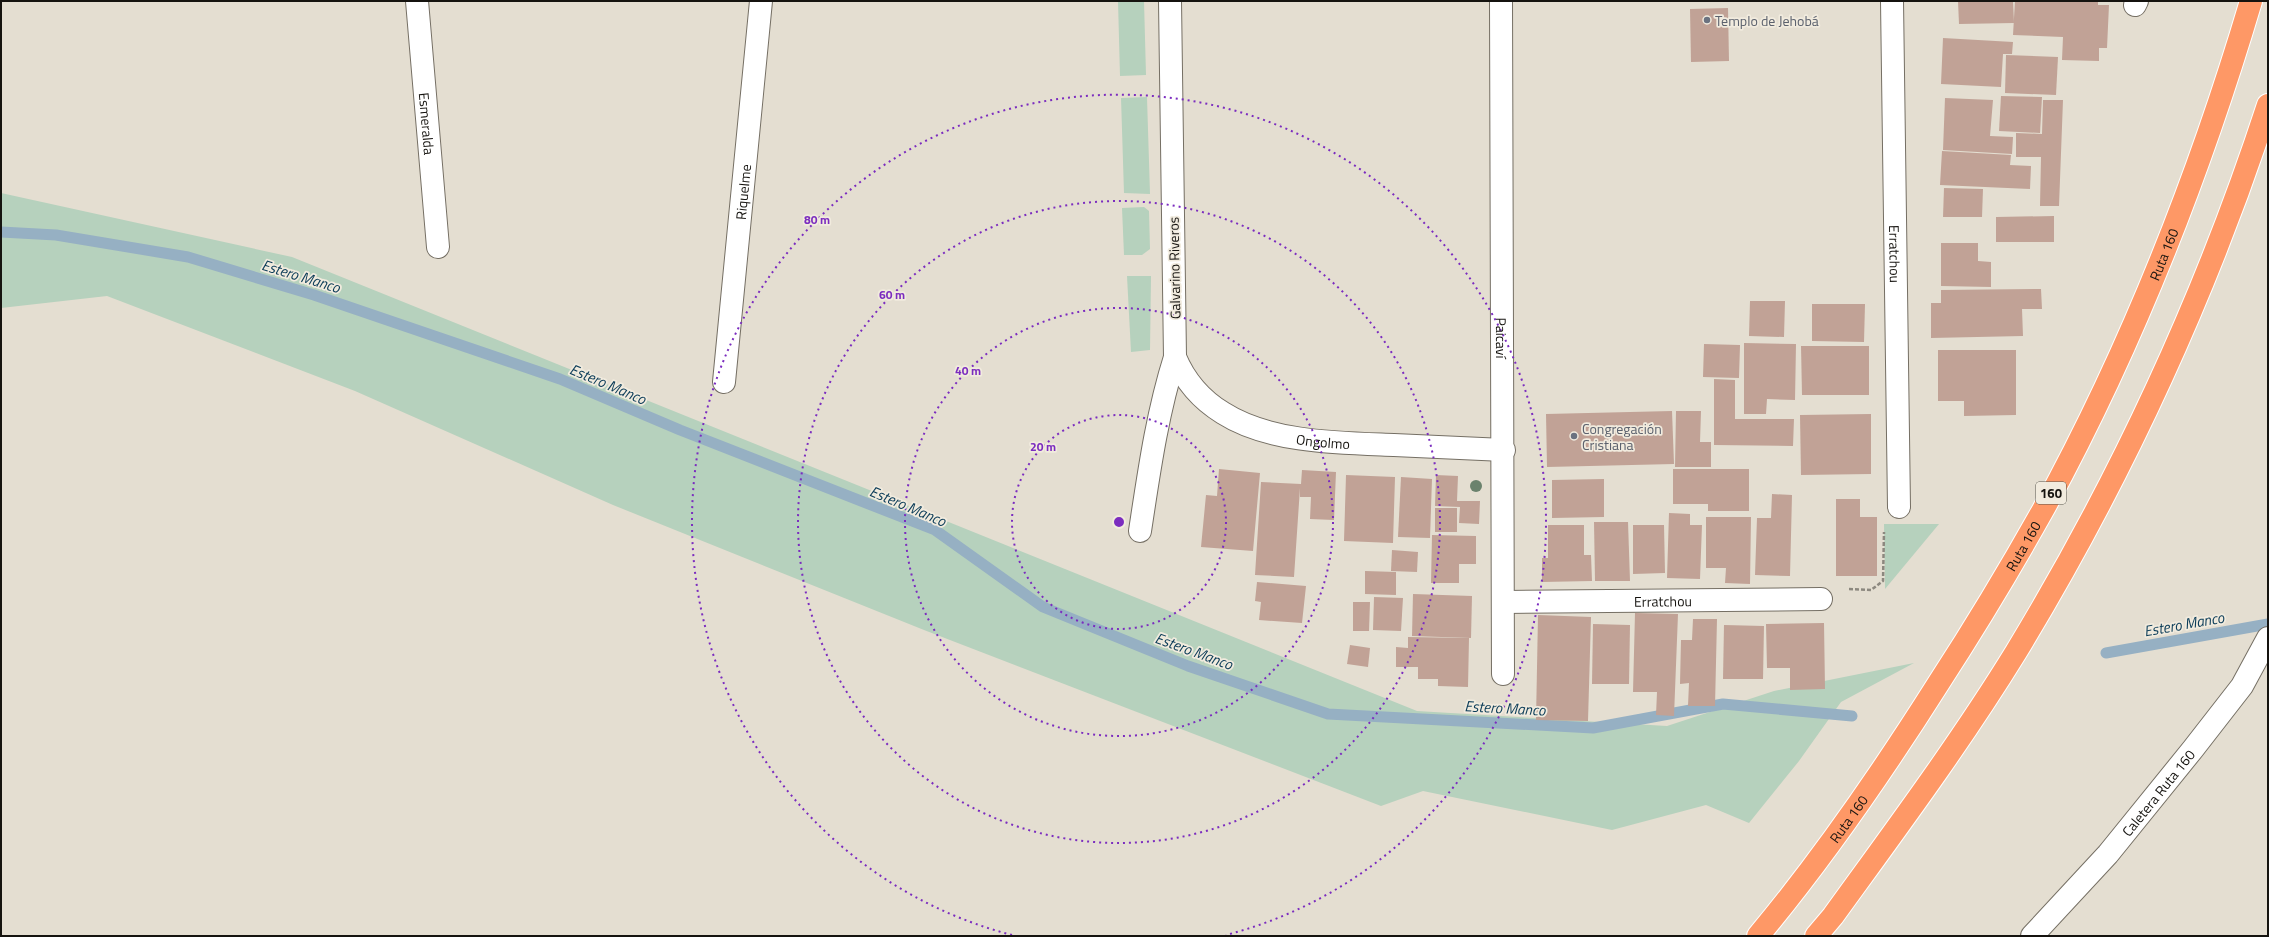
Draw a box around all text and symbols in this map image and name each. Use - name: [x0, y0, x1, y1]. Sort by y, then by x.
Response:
- place label: Templo de Jehobá: [1715, 10, 1819, 31]
- marker: Templo de Jehobá: [1702, 15, 1712, 25]
- street label: Esmeralda: [414, 91, 441, 156]
- street label: Riquelme: [729, 163, 756, 221]
- text: 80 m: [804, 210, 830, 229]
- street label: Galvarino Riveros: [1163, 217, 1185, 319]
- street label: Erratchou: [1885, 225, 1906, 283]
- street label: Ruta 160: [2143, 225, 2183, 283]
- water label: Estero Manco: [259, 253, 344, 299]
- text: 60 m: [879, 285, 905, 304]
- street label: Paicaví: [1491, 317, 1513, 360]
- water label: Estero Manco: [566, 358, 650, 411]
- text: 40 m: [955, 361, 981, 380]
- place label: Congregación Cristiana: [1582, 418, 1662, 455]
- street label: Ongolmo: [1295, 428, 1351, 454]
- marker: Congregación Cristiana: [1569, 431, 1579, 441]
- text: 20 m: [1030, 437, 1056, 456]
- water label: Estero Manco: [866, 480, 950, 533]
- road number: 160: [2036, 482, 2066, 504]
- centre of rings: [1112, 515, 1126, 529]
- street label: Ruta 160: [2000, 517, 2045, 575]
- street label: Erratchou: [1634, 590, 1692, 611]
- water label: Estero Manco: [2142, 606, 2226, 642]
- water label: Estero Manco: [1152, 626, 1237, 676]
- water label: Estero Manco: [1464, 694, 1547, 722]
- street label: Caletera Ruta 160: [2116, 744, 2200, 840]
- street label: Ruta 160: [1824, 790, 1873, 847]

